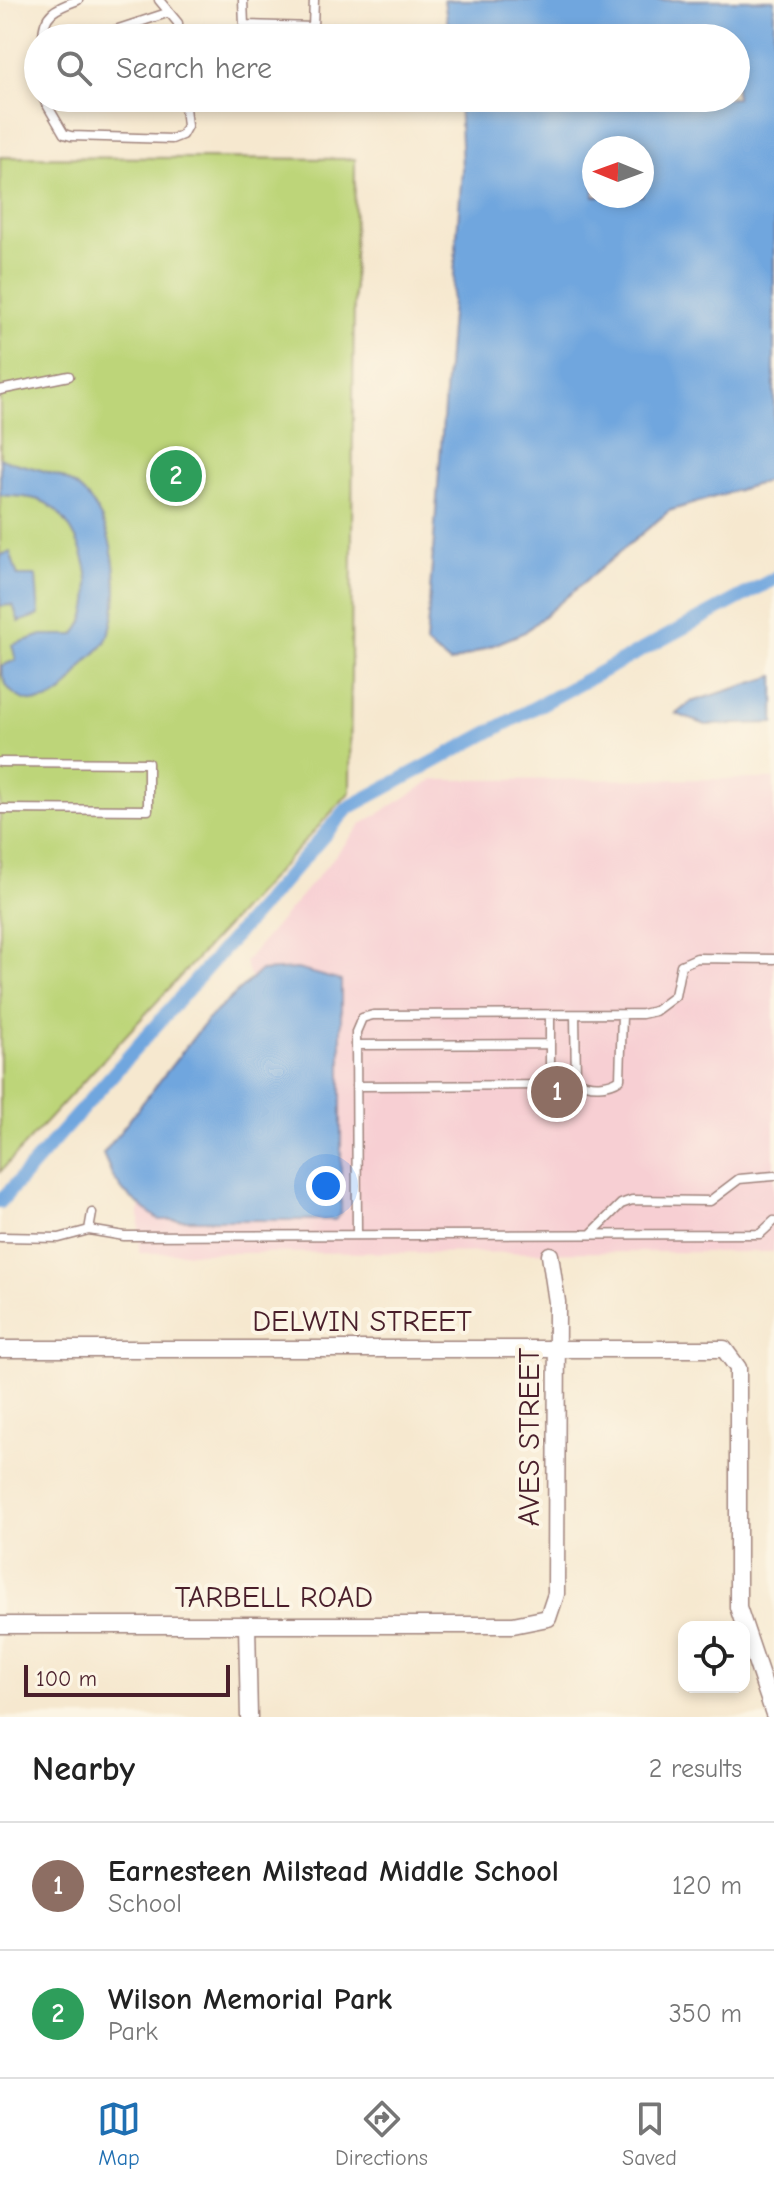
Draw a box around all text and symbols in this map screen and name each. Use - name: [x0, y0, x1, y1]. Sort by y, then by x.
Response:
- search box: [24, 24, 750, 112]
- icon: search: [52, 46, 96, 90]
- text: Search here: [116, 51, 272, 86]
- north arrow: [582, 136, 654, 208]
- pin: 2: [150, 446, 202, 506]
- pin: 1: [531, 1062, 583, 1122]
- your location: [306, 1166, 346, 1206]
- street label: DELWIN STREET: [252, 1304, 472, 1339]
- street label: AVES STREET: [512, 1347, 547, 1526]
- street label: TARBELL ROAD: [175, 1580, 373, 1615]
- map controls: [678, 1621, 750, 1693]
- button: locate: [678, 1621, 750, 1693]
- scale bar: [24, 1661, 230, 1697]
- text: 100 m: [36, 1666, 97, 1692]
- text: Nearby: [32, 1749, 135, 1789]
- text: 2 results: [649, 1754, 742, 1784]
- text: Earnesteen Milstead Middle School: [108, 1854, 559, 1889]
- text: 1: [53, 1871, 63, 1901]
- text: 120 m: [672, 1871, 742, 1901]
- text: School: [108, 1889, 182, 1919]
- text: Wilson Memorial Park: [108, 1982, 392, 2017]
- text: 2: [52, 1999, 64, 2029]
- text: 350 m: [669, 1999, 742, 2029]
- text: Park: [108, 2017, 158, 2047]
- tab: Map: [97, 2097, 141, 2171]
- tab: Directions: [335, 2097, 428, 2171]
- tab: Saved: [622, 2097, 677, 2171]

